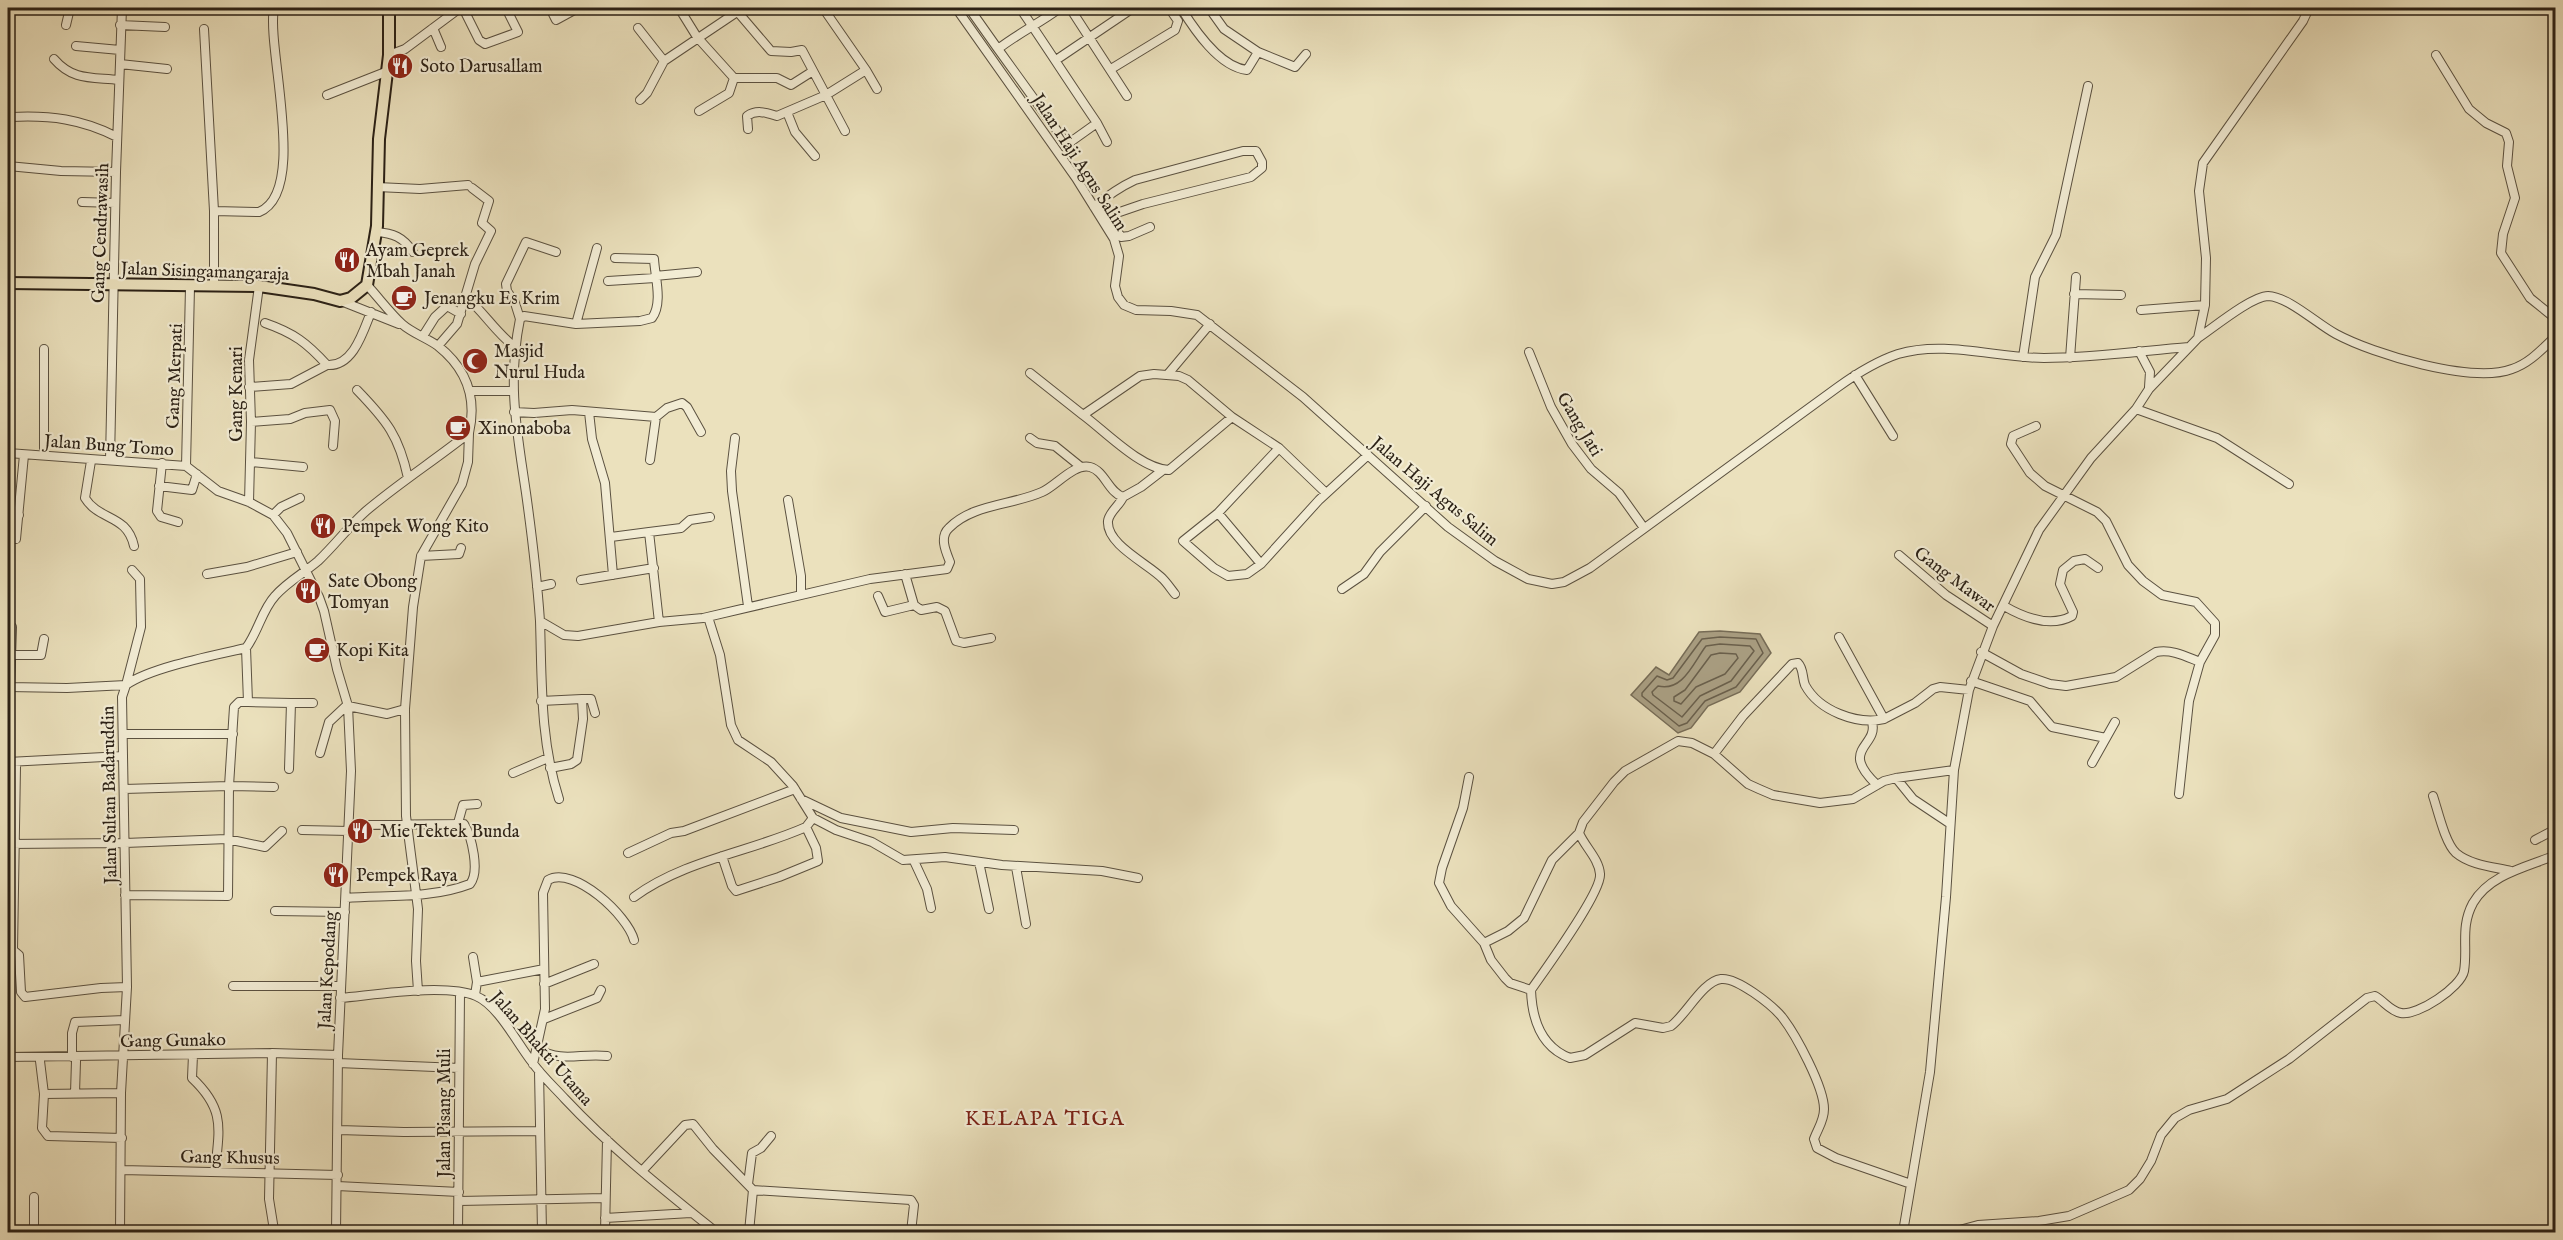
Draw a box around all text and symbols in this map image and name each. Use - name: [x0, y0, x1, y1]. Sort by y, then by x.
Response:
- restaurant icon: Soto Darusallam: [385, 51, 415, 81]
- place label: Soto Darusallam: [420, 56, 543, 79]
- street label: Jalan Haji Agus Salim: [1025, 88, 1132, 236]
- street label: Gang Cendrawasih: [88, 162, 115, 303]
- place label: Ayam Geprek Mbah Janah: [365, 240, 469, 284]
- restaurant icon: Ayam Geprek Mbah Janah: [332, 245, 362, 275]
- street label: Jalan Sisingamangaraja: [118, 258, 290, 287]
- cafe icon: Jenangku Es Krim: [389, 283, 419, 313]
- place label: Jenangku Es Krim: [422, 288, 560, 311]
- street label: Gang Merpati: [162, 323, 189, 429]
- place label: Masjid Nurul Huda: [494, 341, 585, 385]
- street label: Gang Kenari: [226, 346, 249, 442]
- mosque icon: Masjid Nurul Huda: [460, 346, 490, 376]
- street label: Gang Jati: [1551, 388, 1607, 461]
- cafe icon: Xinonaboba: [443, 413, 473, 443]
- place label: Xinonaboba: [478, 418, 571, 441]
- street label: Jalan Bung Tomo: [41, 430, 175, 463]
- street label: Jalan Haji Agus Salim: [1364, 431, 1503, 552]
- restaurant icon: Pempek Wong Kito: [308, 511, 338, 541]
- place label: Pempek Wong Kito: [342, 516, 489, 539]
- street label: Gang Mawar: [1909, 542, 2000, 619]
- place label: Sate Obong Tomyan: [328, 571, 417, 615]
- restaurant icon: Sate Obong Tomyan: [293, 576, 323, 606]
- cafe icon: Kopi Kita: [302, 635, 332, 665]
- place label: Kopi Kita: [336, 640, 409, 663]
- street label: Jalan Sultan Badaruddin: [97, 705, 124, 886]
- restaurant icon: Mie Tektek Bunda: [345, 816, 375, 846]
- place label: Mie Tektek Bunda: [380, 821, 520, 844]
- restaurant icon: Pempek Raya: [321, 860, 351, 890]
- place label: Pempek Raya: [356, 865, 458, 888]
- street label: Jalan Kepodang: [314, 910, 343, 1032]
- street label: Jalan Bhakti Utama: [483, 985, 597, 1111]
- street label: Gang Gunako: [120, 1029, 226, 1054]
- street label: Jalan Pisang Muli: [434, 1048, 457, 1180]
- district label: KELAPA TIGA: [965, 1106, 1125, 1133]
- street label: Gang Khusus: [180, 1146, 280, 1171]

